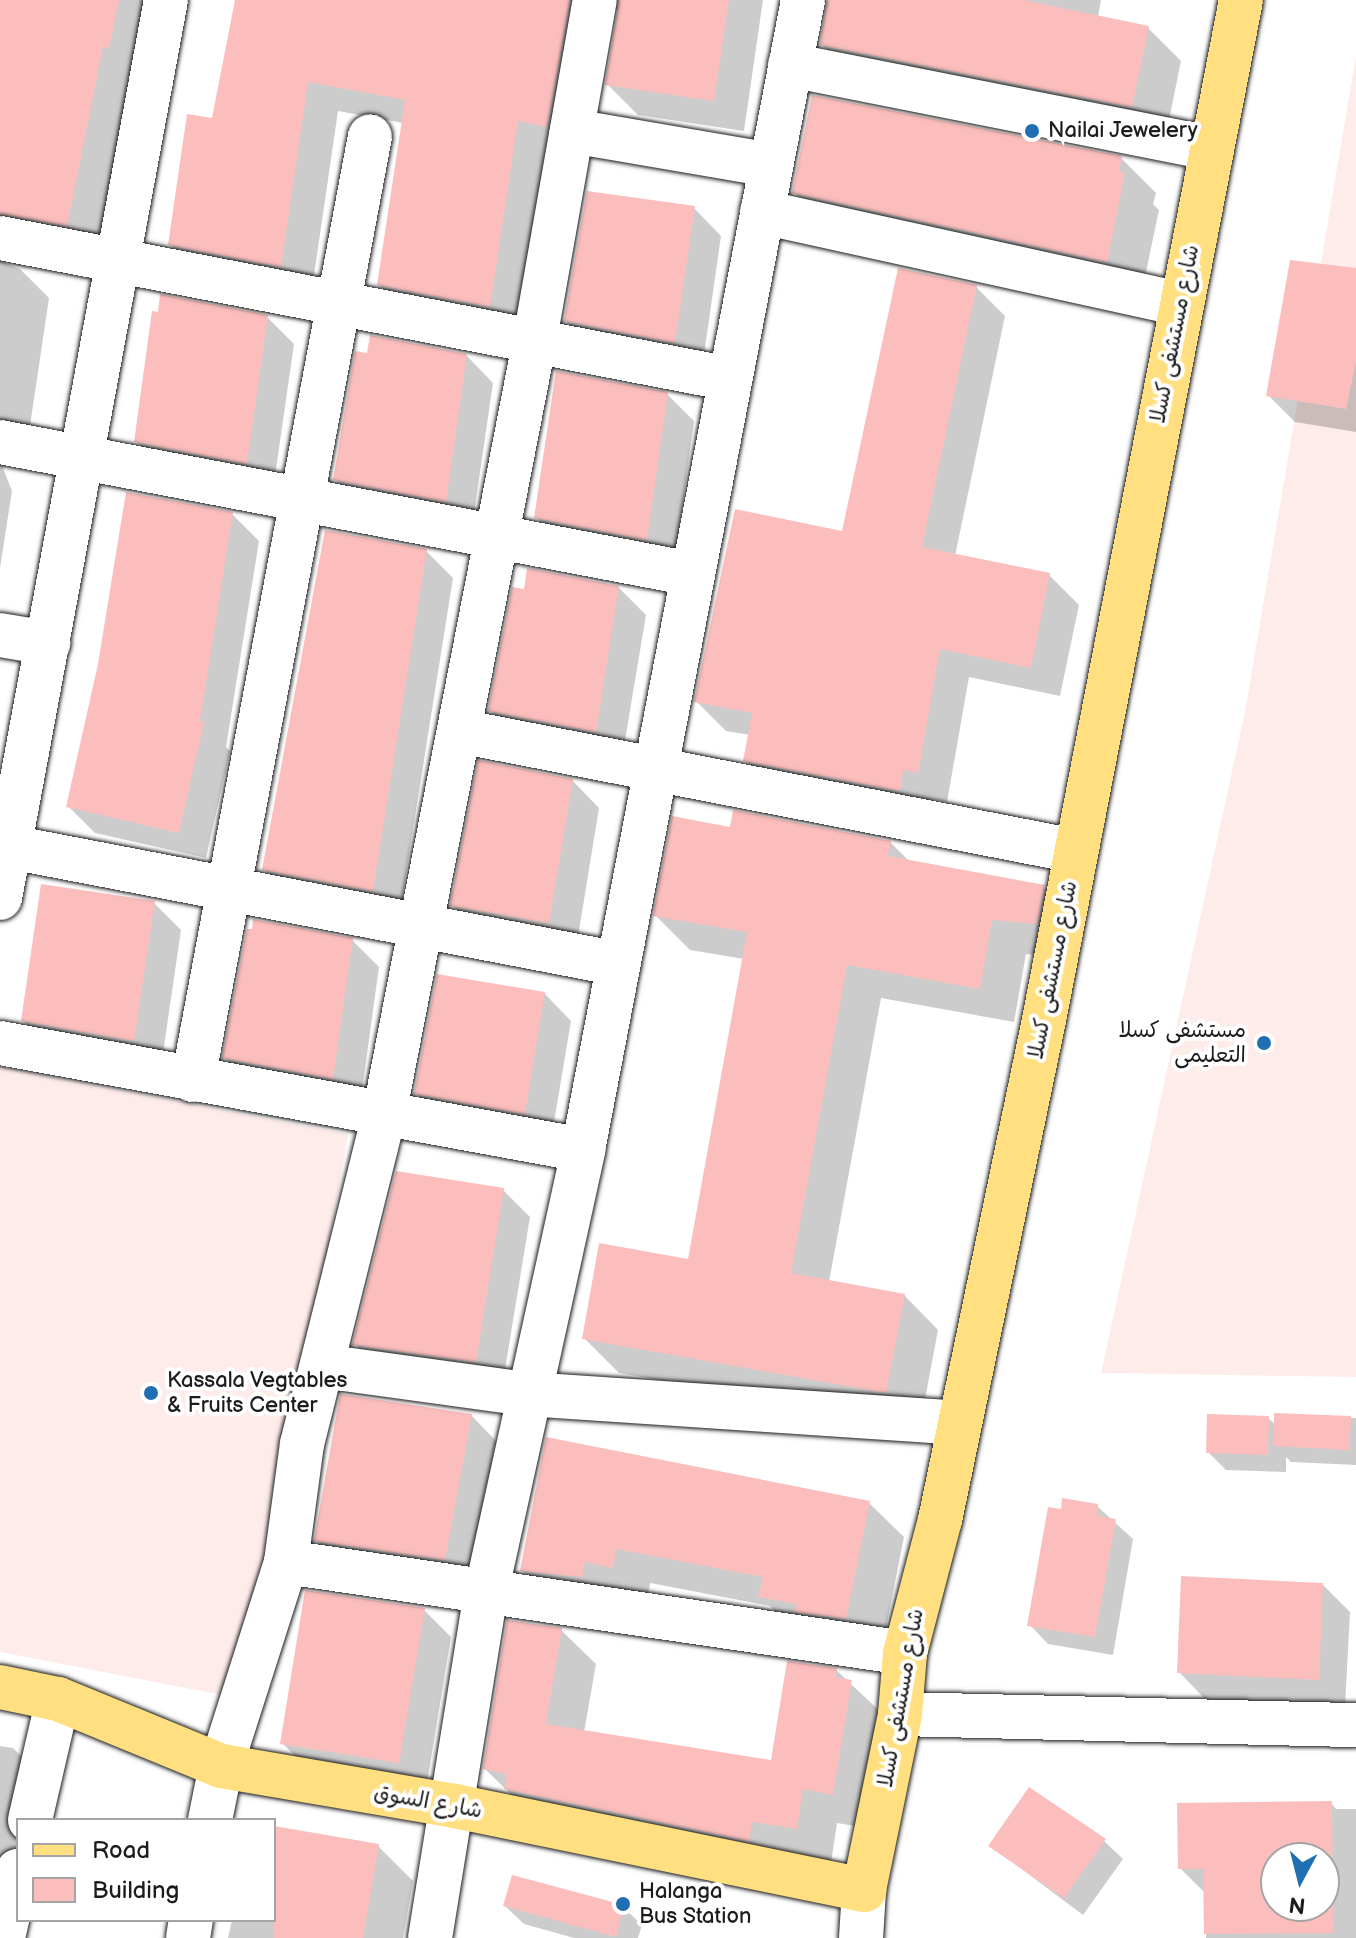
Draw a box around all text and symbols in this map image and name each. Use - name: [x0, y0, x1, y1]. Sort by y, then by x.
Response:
- place label: Nailai Jewelery: [1048, 118, 1199, 144]
- marker: Nailai Jewelery: [1023, 122, 1041, 140]
- street label: شارع مستشفى كسلا: [1145, 243, 1205, 425]
- street label: شارع مستشفى كسلا: [1023, 879, 1083, 1061]
- place label: مستشفى كسلا التعليمى: [1119, 1017, 1246, 1068]
- marker: مستشفى كسلا التعليمى: [1253, 1032, 1275, 1054]
- place label: Kassala Vegtables & Fruits Center: [167, 1367, 348, 1418]
- marker: Kassala Vegtables & Fruits Center: [142, 1384, 160, 1402]
- street label: شارع مستشفى كسلا: [872, 1607, 930, 1789]
- street label: شارع السوق: [372, 1779, 484, 1825]
- legend: [16, 1818, 276, 1922]
- text: Road: [92, 1836, 150, 1865]
- north arrow: [1260, 1842, 1340, 1922]
- text: Building: [92, 1876, 179, 1905]
- place label: Halanga Bus Station: [639, 1878, 752, 1930]
- text: N: [1287, 1890, 1307, 1919]
- marker: Halanga Bus Station: [614, 1895, 632, 1913]

